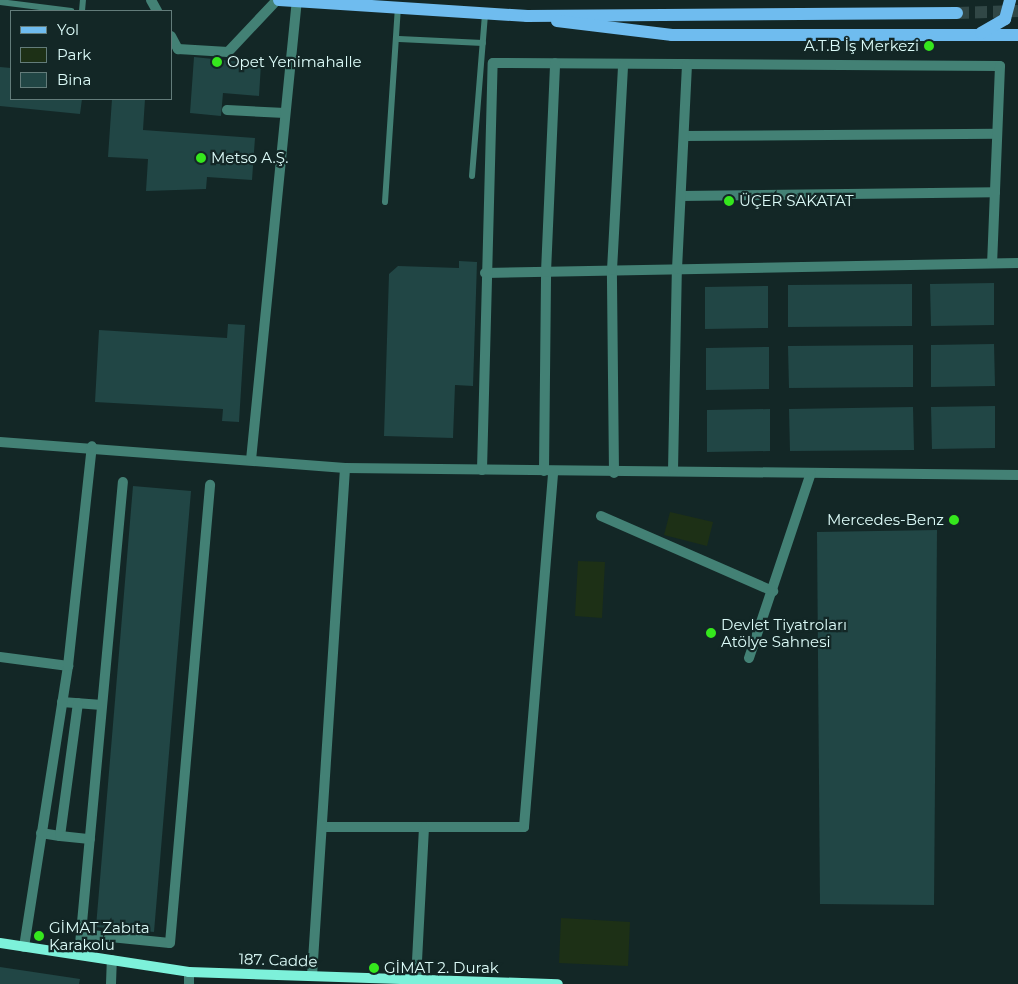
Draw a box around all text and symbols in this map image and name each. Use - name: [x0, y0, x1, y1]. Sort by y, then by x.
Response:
- legend: [10, 10, 172, 100]
- text: Yol: [57, 20, 79, 39]
- place label: A.T.B İş Merkezi: [804, 37, 919, 55]
- marker: A.T.B İş Merkezi: [923, 40, 935, 52]
- text: Park: [57, 45, 91, 64]
- place label: Opet Yenimahalle: [227, 53, 362, 71]
- marker: Opet Yenimahalle: [211, 56, 223, 68]
- text: Bina: [57, 70, 91, 89]
- place label: Metso A.Ş.: [211, 149, 288, 167]
- marker: Metso A.Ş.: [195, 152, 207, 164]
- place label: ÜÇER SAKATAT: [739, 192, 854, 210]
- marker: ÜÇER SAKATAT: [723, 195, 735, 207]
- place label: Mercedes-Benz: [827, 511, 944, 529]
- marker: Mercedes-Benz: [948, 514, 960, 526]
- place label: Devlet Tiyatroları Atölye Sahnesi: [721, 615, 847, 650]
- marker: Devlet Tiyatroları Atölye Sahnesi: [705, 627, 717, 639]
- place label: GİMAT Zabıta Karakolu: [49, 918, 150, 953]
- marker: GİMAT Zabıta Karakolu: [33, 930, 45, 942]
- street label: 187. Cadde: [238, 950, 318, 970]
- place label: GİMAT 2. Durak: [384, 959, 499, 977]
- marker: GİMAT 2. Durak: [368, 962, 380, 974]

